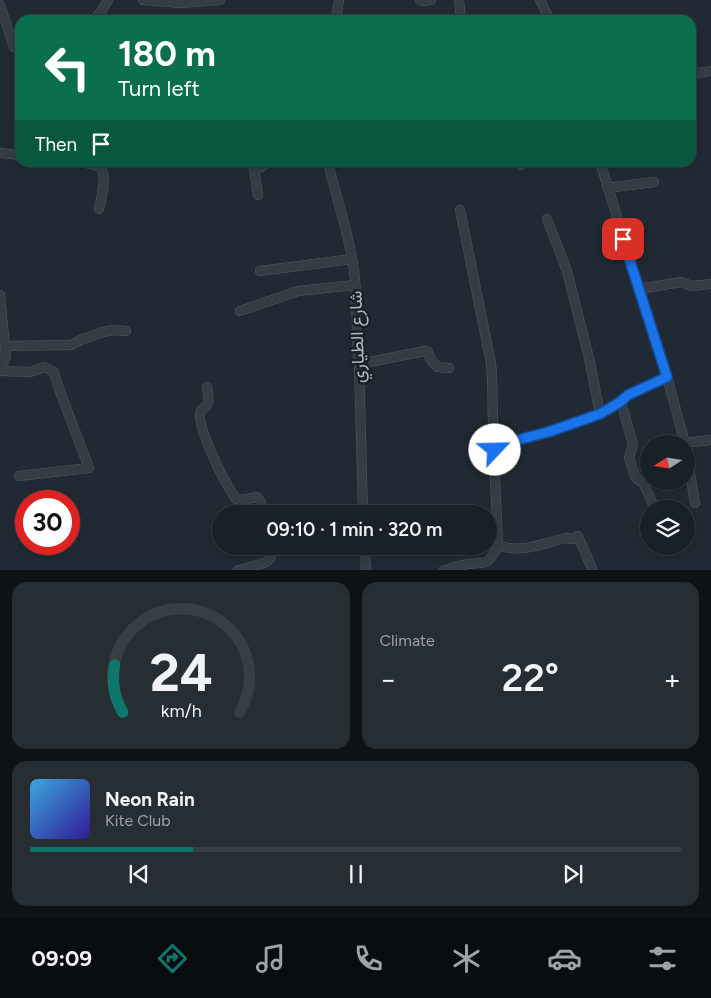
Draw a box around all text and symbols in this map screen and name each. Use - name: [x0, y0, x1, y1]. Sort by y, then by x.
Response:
- text: 180 m: [118, 33, 216, 75]
- icon: left: [35, 35, 100, 100]
- text: Turn left: [118, 75, 200, 102]
- icon: arrive: [87, 130, 115, 158]
- text: Then: [35, 133, 77, 156]
- pin: [602, 218, 644, 260]
- icon: arrive: [609, 225, 637, 253]
- street label: شارع الطياري: [344, 290, 374, 383]
- position arrow: [468, 423, 520, 475]
- north arrow: [640, 435, 695, 490]
- map controls: [640, 435, 695, 555]
- speed limit sign: 30: [15, 490, 80, 555]
- button: layers: [640, 500, 695, 555]
- text: 09:10 · 1 min · 320 m: [267, 518, 442, 541]
- text: Climate: [380, 631, 435, 650]
- text: 24: [149, 642, 212, 704]
- text: 22°: [501, 655, 559, 701]
- text: −: [380, 662, 397, 696]
- text: +: [664, 662, 681, 696]
- text: km/h: [160, 700, 201, 721]
- text: Neon Rain: [105, 788, 195, 811]
- text: Kite Club: [105, 811, 171, 830]
- icon: previous: [125, 860, 153, 888]
- icon: pause: [342, 860, 370, 888]
- icon: next: [559, 860, 587, 888]
- icon: directions: [155, 941, 190, 976]
- icon: music: [253, 941, 288, 976]
- icon: phone: [351, 941, 386, 976]
- icon: climate: [449, 941, 484, 976]
- icon: car: [547, 941, 582, 976]
- icon: filters: [645, 941, 680, 976]
- text: 09:09: [31, 945, 92, 972]

